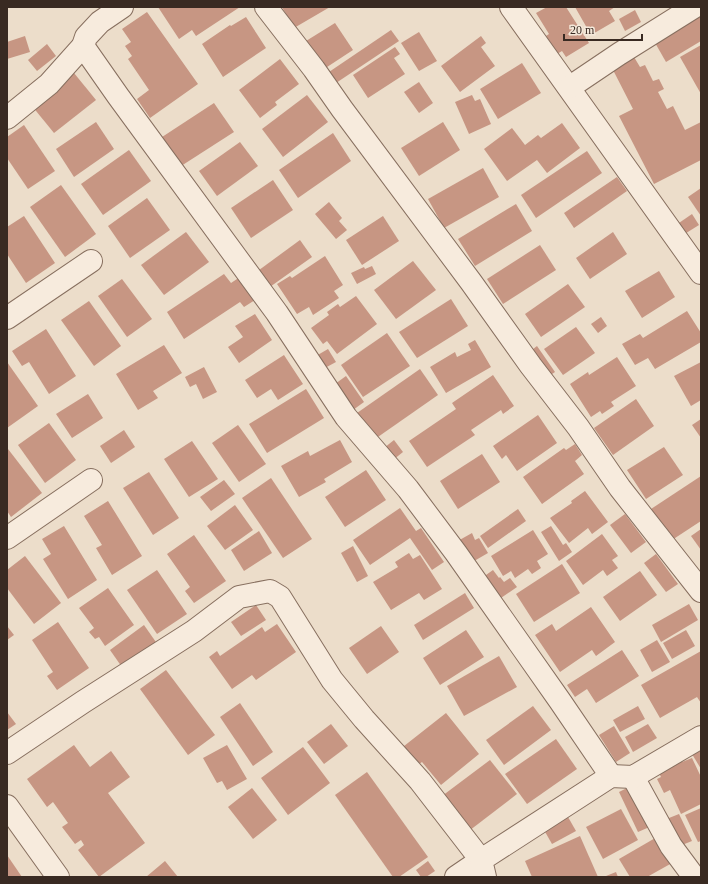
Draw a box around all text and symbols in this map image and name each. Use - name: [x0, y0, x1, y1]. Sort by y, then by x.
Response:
- scale bar: [564, 16, 642, 42]
- text: 20 m: [570, 23, 595, 37]

